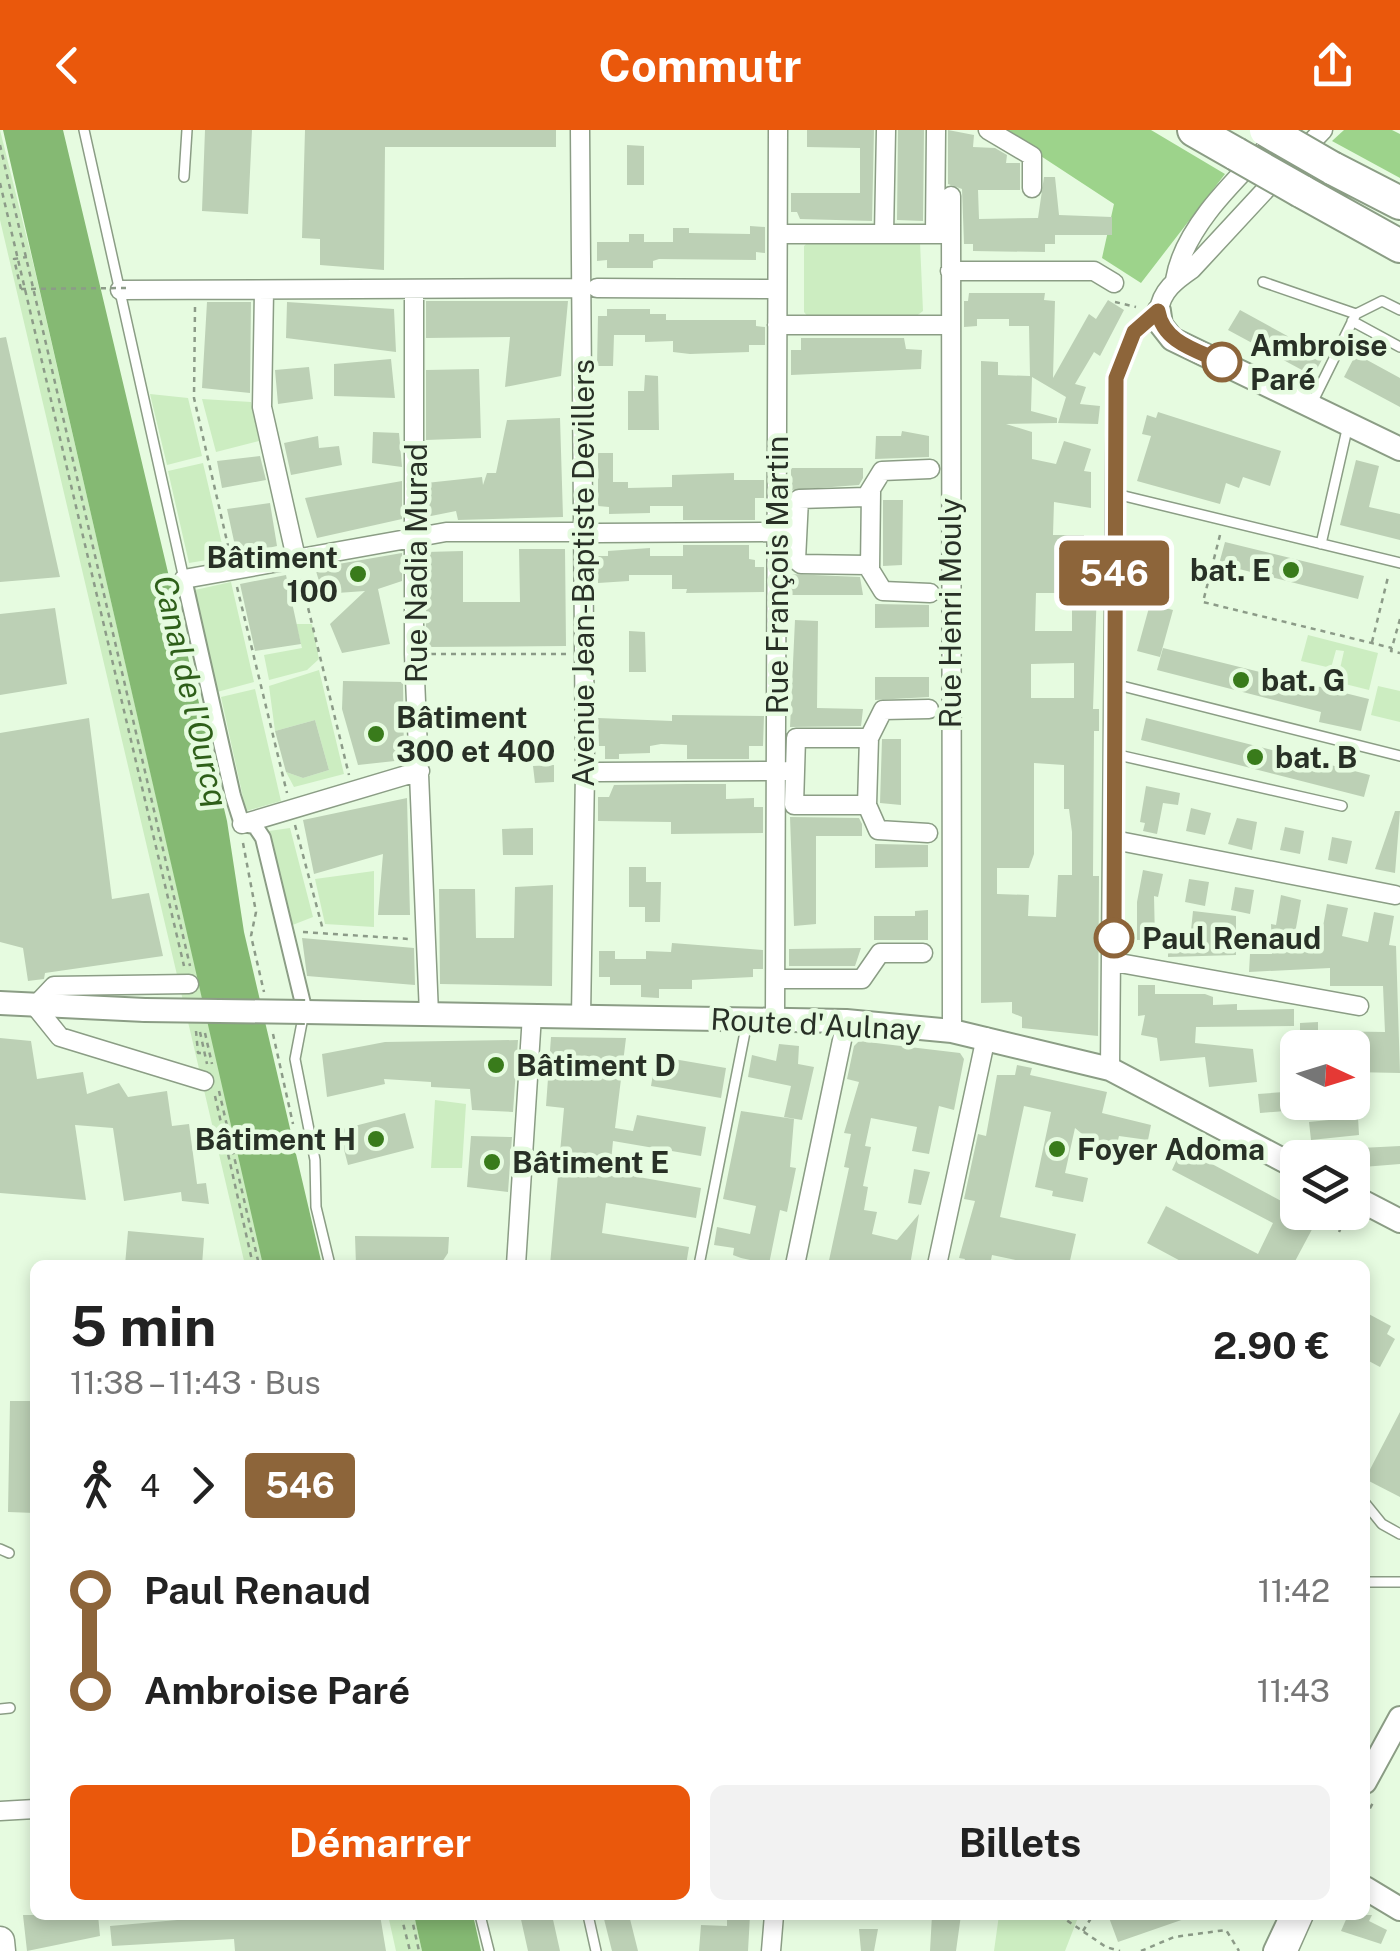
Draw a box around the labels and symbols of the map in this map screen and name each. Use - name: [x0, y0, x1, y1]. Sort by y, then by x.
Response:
- place label: Ambroise Paré: [1250, 327, 1388, 397]
- marker: Ambroise Paré: [1203, 343, 1241, 381]
- street label: Avenue Jean-Baptiste Devillers: [565, 359, 601, 787]
- street label: Rue François Martin: [759, 436, 795, 714]
- street label: Rue Nadia Murad: [398, 443, 434, 683]
- street label: Rue Henri Mouly: [932, 498, 968, 728]
- place label: Bâtiment 100: [207, 539, 338, 609]
- line badge: 546: [1056, 540, 1172, 606]
- place label: bat. E: [1190, 552, 1271, 588]
- marker: bat. E: [1280, 559, 1302, 581]
- marker: Bâtiment 100: [347, 563, 369, 585]
- water label: Canal de l'Ourcq: [146, 572, 236, 810]
- place label: bat. G: [1261, 662, 1346, 698]
- marker: bat. G: [1230, 669, 1252, 691]
- place label: Bâtiment 300 et 400: [396, 699, 555, 769]
- marker: Bâtiment 300 et 400: [365, 723, 387, 745]
- place label: bat. B: [1275, 739, 1357, 775]
- marker: bat. B: [1244, 746, 1266, 768]
- marker: Paul Renaud: [1095, 919, 1133, 957]
- place label: Paul Renaud: [1142, 920, 1321, 956]
- street label: Route d'Aulnay: [710, 1000, 922, 1048]
- north arrow: [1280, 1030, 1370, 1120]
- place label: Bâtiment D: [516, 1047, 676, 1083]
- marker: Bâtiment D: [485, 1054, 507, 1076]
- place label: Bâtiment H: [195, 1121, 356, 1157]
- marker: Bâtiment H: [365, 1128, 387, 1150]
- place label: Foyer Adoma: [1077, 1131, 1265, 1167]
- marker: Foyer Adoma: [1046, 1138, 1068, 1160]
- place label: Bâtiment E: [512, 1144, 669, 1180]
- marker: Bâtiment E: [481, 1151, 503, 1173]

